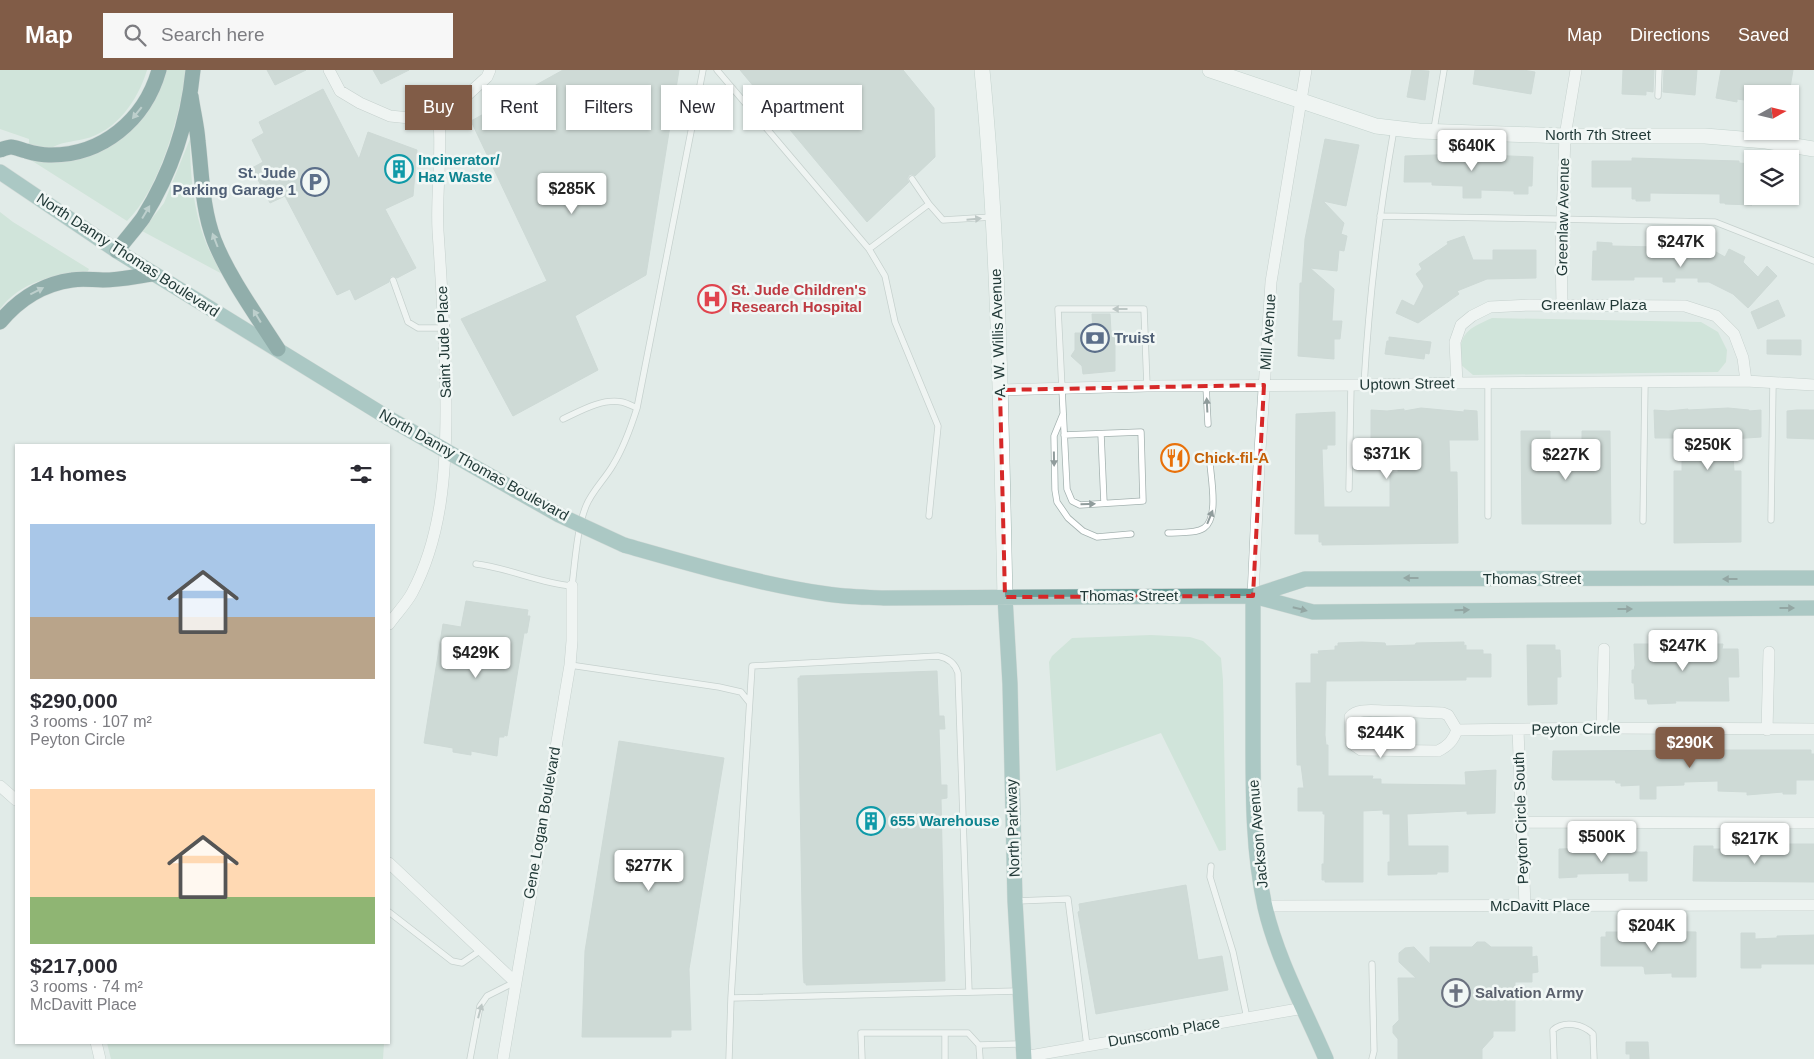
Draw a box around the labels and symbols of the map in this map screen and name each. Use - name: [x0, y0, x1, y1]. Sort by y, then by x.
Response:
- north arrow: [1744, 85, 1799, 140]
- one-way arrow: [132, 106, 143, 119]
- street label: North 7th Street: [1545, 126, 1652, 143]
- pin: $640K: [1437, 129, 1507, 172]
- place label: Incinerator/ Haz Waste: [418, 151, 501, 185]
- building icon: Incinerator/ Haz Waste: [384, 154, 414, 184]
- street label: Greenlaw Avenue: [1553, 158, 1572, 276]
- place label: St. Jude Parking Garage 1: [173, 164, 296, 198]
- parking icon: St. Jude Parking Garage 1: [300, 167, 330, 197]
- pin: $285K: [537, 172, 607, 215]
- street label: North Danny Thomas Boulevard: [34, 189, 223, 320]
- one-way arrow: [142, 205, 151, 218]
- one-way arrow: [967, 214, 983, 222]
- pin: $247K: [1646, 226, 1716, 268]
- one-way arrow: [211, 232, 219, 247]
- street label: A. W. Willis Avenue: [987, 268, 1008, 398]
- place label: St. Jude Children's Research Hospital: [731, 281, 866, 315]
- hospital icon: St. Jude Children's Research Hospital: [697, 284, 727, 314]
- street label: Saint Jude Place: [433, 285, 454, 399]
- one-way arrow: [30, 287, 44, 295]
- street label: Mill Avenue: [1256, 293, 1279, 371]
- street label: Greenlaw Plaza: [1541, 296, 1648, 313]
- one-way arrow: [1112, 305, 1128, 313]
- one-way arrow: [253, 310, 262, 323]
- bank icon: Truist: [1080, 323, 1110, 353]
- place label: Truist: [1114, 329, 1155, 346]
- street label: Uptown Street: [1359, 374, 1455, 393]
- one-way arrow: [1203, 397, 1211, 413]
- street label: North Danny Thomas Boulevard: [377, 405, 572, 524]
- pin: $250K: [1673, 428, 1743, 471]
- pin: $371K: [1352, 438, 1422, 480]
- pin: $227K: [1531, 438, 1601, 481]
- restaurant icon: Chick-fil-A: [1160, 443, 1190, 473]
- place label: Chick-fil-A: [1194, 449, 1269, 466]
- one-way arrow: [1050, 451, 1058, 467]
- one-way arrow: [1081, 500, 1097, 508]
- one-way arrow: [1206, 510, 1214, 524]
- street label: Thomas Street: [1483, 570, 1582, 587]
- one-way arrow: [1402, 574, 1418, 582]
- one-way arrow: [1722, 575, 1738, 583]
- street label: Thomas Street: [1080, 587, 1179, 604]
- one-way arrow: [1780, 604, 1796, 612]
- one-way arrow: [1293, 605, 1308, 613]
- one-way arrow: [1617, 605, 1633, 613]
- one-way arrow: [1455, 606, 1471, 614]
- pin: $247K: [1648, 630, 1718, 672]
- pin: $429K: [441, 636, 511, 679]
- pin: $244K: [1346, 716, 1416, 759]
- street label: Peyton Circle: [1531, 719, 1621, 738]
- pin: $290K: [1655, 726, 1725, 769]
- street label: Gene Logan Boulevard: [520, 745, 563, 900]
- street label: Peyton Circle South: [1510, 751, 1531, 885]
- street label: North Parkway: [1002, 778, 1023, 877]
- street label: Jackson Avenue: [1244, 779, 1271, 889]
- building icon: 655 Warehouse: [856, 806, 886, 836]
- place label: 655 Warehouse: [890, 812, 1000, 829]
- pin: $500K: [1567, 820, 1637, 863]
- pin: $217K: [1720, 822, 1790, 865]
- pin: $277K: [614, 850, 684, 892]
- street label: McDavitt Place: [1490, 897, 1590, 914]
- pin: $204K: [1617, 910, 1687, 952]
- church icon: Salvation Army: [1441, 978, 1471, 1008]
- place label: Salvation Army: [1475, 984, 1584, 1001]
- one-way arrow: [476, 1004, 484, 1019]
- street label: Dunscomb Place: [1107, 1013, 1221, 1050]

